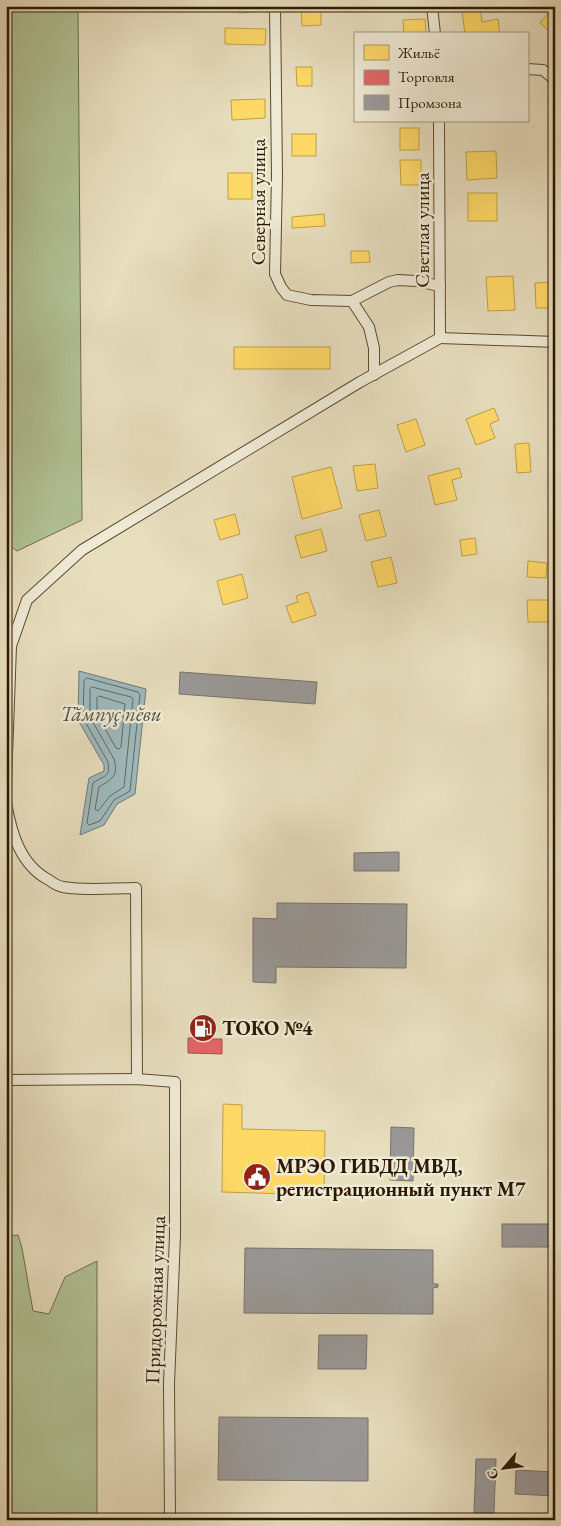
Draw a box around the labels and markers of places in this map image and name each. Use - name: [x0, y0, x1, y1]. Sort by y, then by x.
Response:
- fuel station icon: ТОКО №4: [188, 1013, 218, 1043]
- place label: ТОКО №4: [222, 1015, 313, 1041]
- place label: МРЭО ГИБДД МВД, регистрационный пункт М7: [276, 1153, 526, 1202]
- public building icon: МРЭО ГИБДД МВД, регистрационный пункт М7: [242, 1162, 272, 1192]

